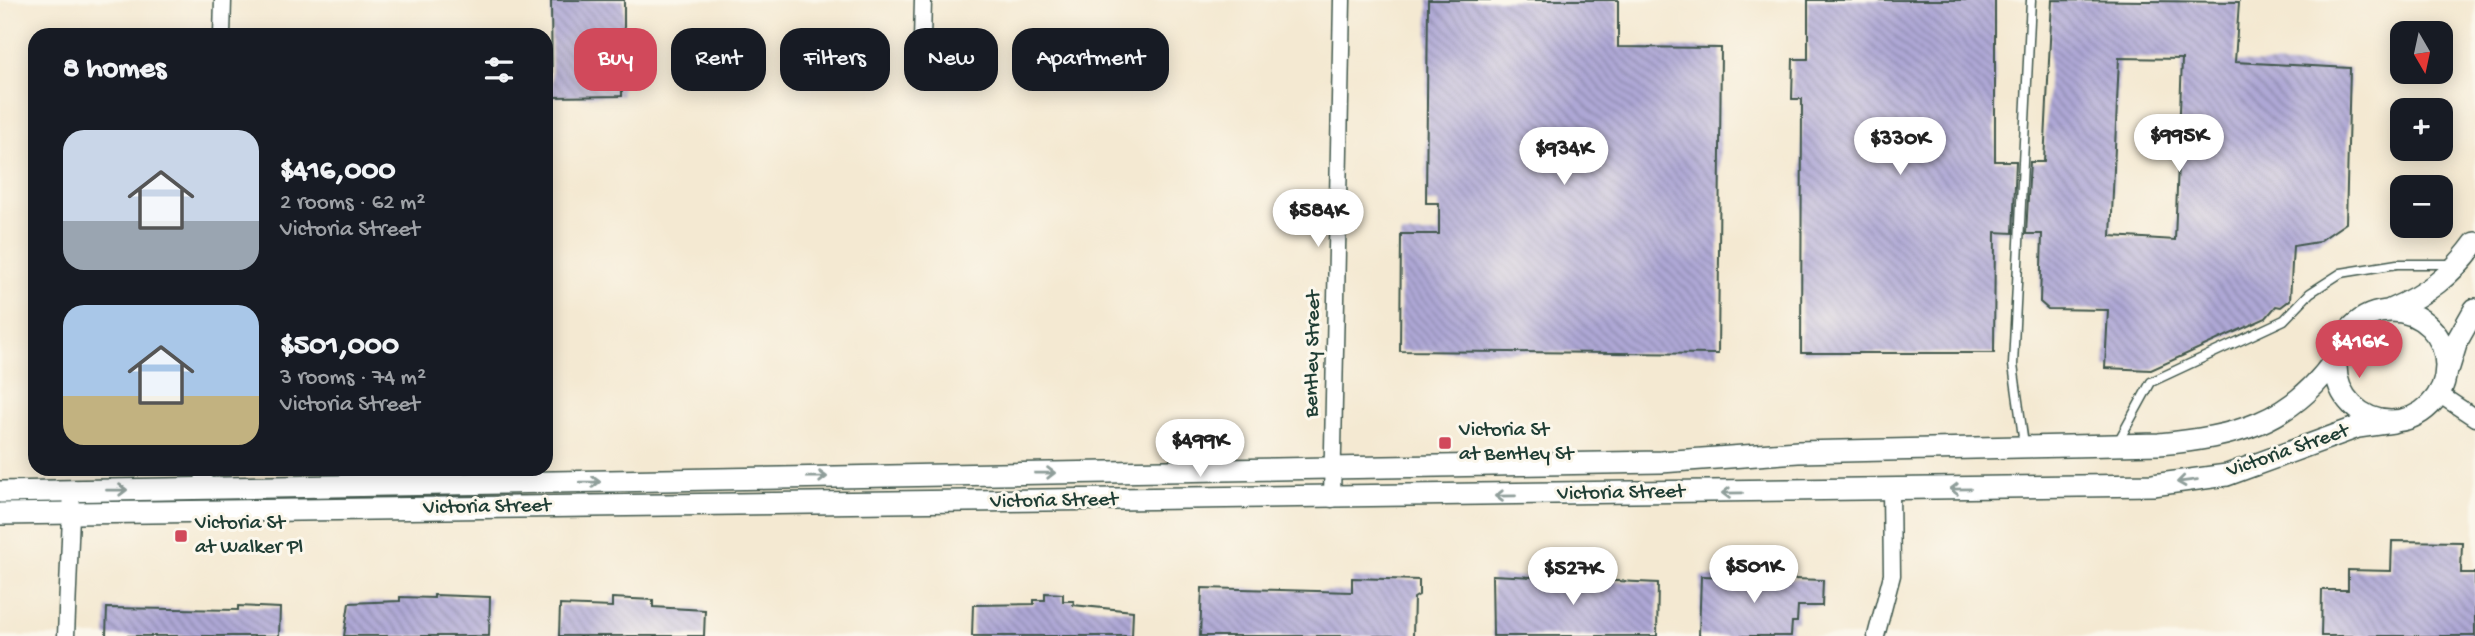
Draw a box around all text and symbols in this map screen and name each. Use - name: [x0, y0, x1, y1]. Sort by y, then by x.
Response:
- north arrow: [2390, 21, 2454, 84]
- map controls: [2390, 21, 2453, 238]
- chip: Buy: [574, 28, 657, 91]
- chip: Rent: [671, 28, 766, 91]
- chip: Filters: [780, 28, 890, 91]
- chip: New: [904, 28, 998, 91]
- chip: Apartment: [1012, 28, 1169, 91]
- icon: filters: [480, 51, 518, 89]
- text: 8 homes: [63, 53, 166, 88]
- button: +: [2390, 98, 2453, 161]
- pin: $995K: [2130, 114, 2228, 174]
- pin: $330K: [1851, 118, 1949, 177]
- text: $995K: [2150, 123, 2208, 150]
- text: $330K: [1870, 126, 1930, 153]
- pin: $934K: [1515, 128, 1613, 187]
- text: $934K: [1535, 136, 1593, 163]
- text: $416,000: [280, 155, 396, 190]
- icon: home: [119, 158, 203, 242]
- button: −: [2390, 175, 2453, 238]
- text: 2 rooms · 62 m²: [280, 190, 425, 217]
- pin: $584K: [1269, 190, 1367, 249]
- text: $584K: [1289, 198, 1347, 225]
- text: Victoria Street: [280, 217, 420, 244]
- street label: Bentley Street: [1300, 288, 1328, 419]
- pin: $416K: [2310, 320, 2408, 380]
- text: $416K: [2332, 329, 2386, 356]
- text: $501,000: [280, 330, 399, 365]
- icon: home: [119, 333, 203, 417]
- text: 3 rooms · 74 m²: [280, 365, 426, 392]
- text: Victoria Street: [280, 392, 420, 419]
- place label: Victoria St at Bentley St: [1458, 419, 1576, 468]
- street label: Victoria Street: [2223, 419, 2355, 485]
- pin: $499K: [1151, 420, 1249, 479]
- text: $499K: [1172, 428, 1228, 455]
- marker: Victoria St at Bentley St: [1437, 435, 1453, 451]
- one-way arrow: [1033, 466, 1056, 480]
- one-way arrow: [805, 471, 828, 484]
- one-way arrow: [578, 475, 601, 488]
- one-way arrow: [2176, 475, 2199, 488]
- street label: Victoria Street: [1556, 480, 1687, 508]
- one-way arrow: [1948, 482, 1971, 496]
- one-way arrow: [105, 484, 128, 497]
- one-way arrow: [1721, 486, 1744, 499]
- street label: Victoria Street: [989, 488, 1120, 516]
- one-way arrow: [1493, 489, 1516, 503]
- street label: Victoria Street: [422, 494, 553, 522]
- place label: Victoria St at Walker Pl: [194, 512, 303, 561]
- marker: Victoria St at Walker Pl: [173, 528, 189, 544]
- pin: $501K: [1705, 546, 1803, 605]
- pin: $527K: [1524, 548, 1622, 607]
- text: $501K: [1725, 554, 1783, 581]
- text: $527K: [1544, 556, 1602, 583]

